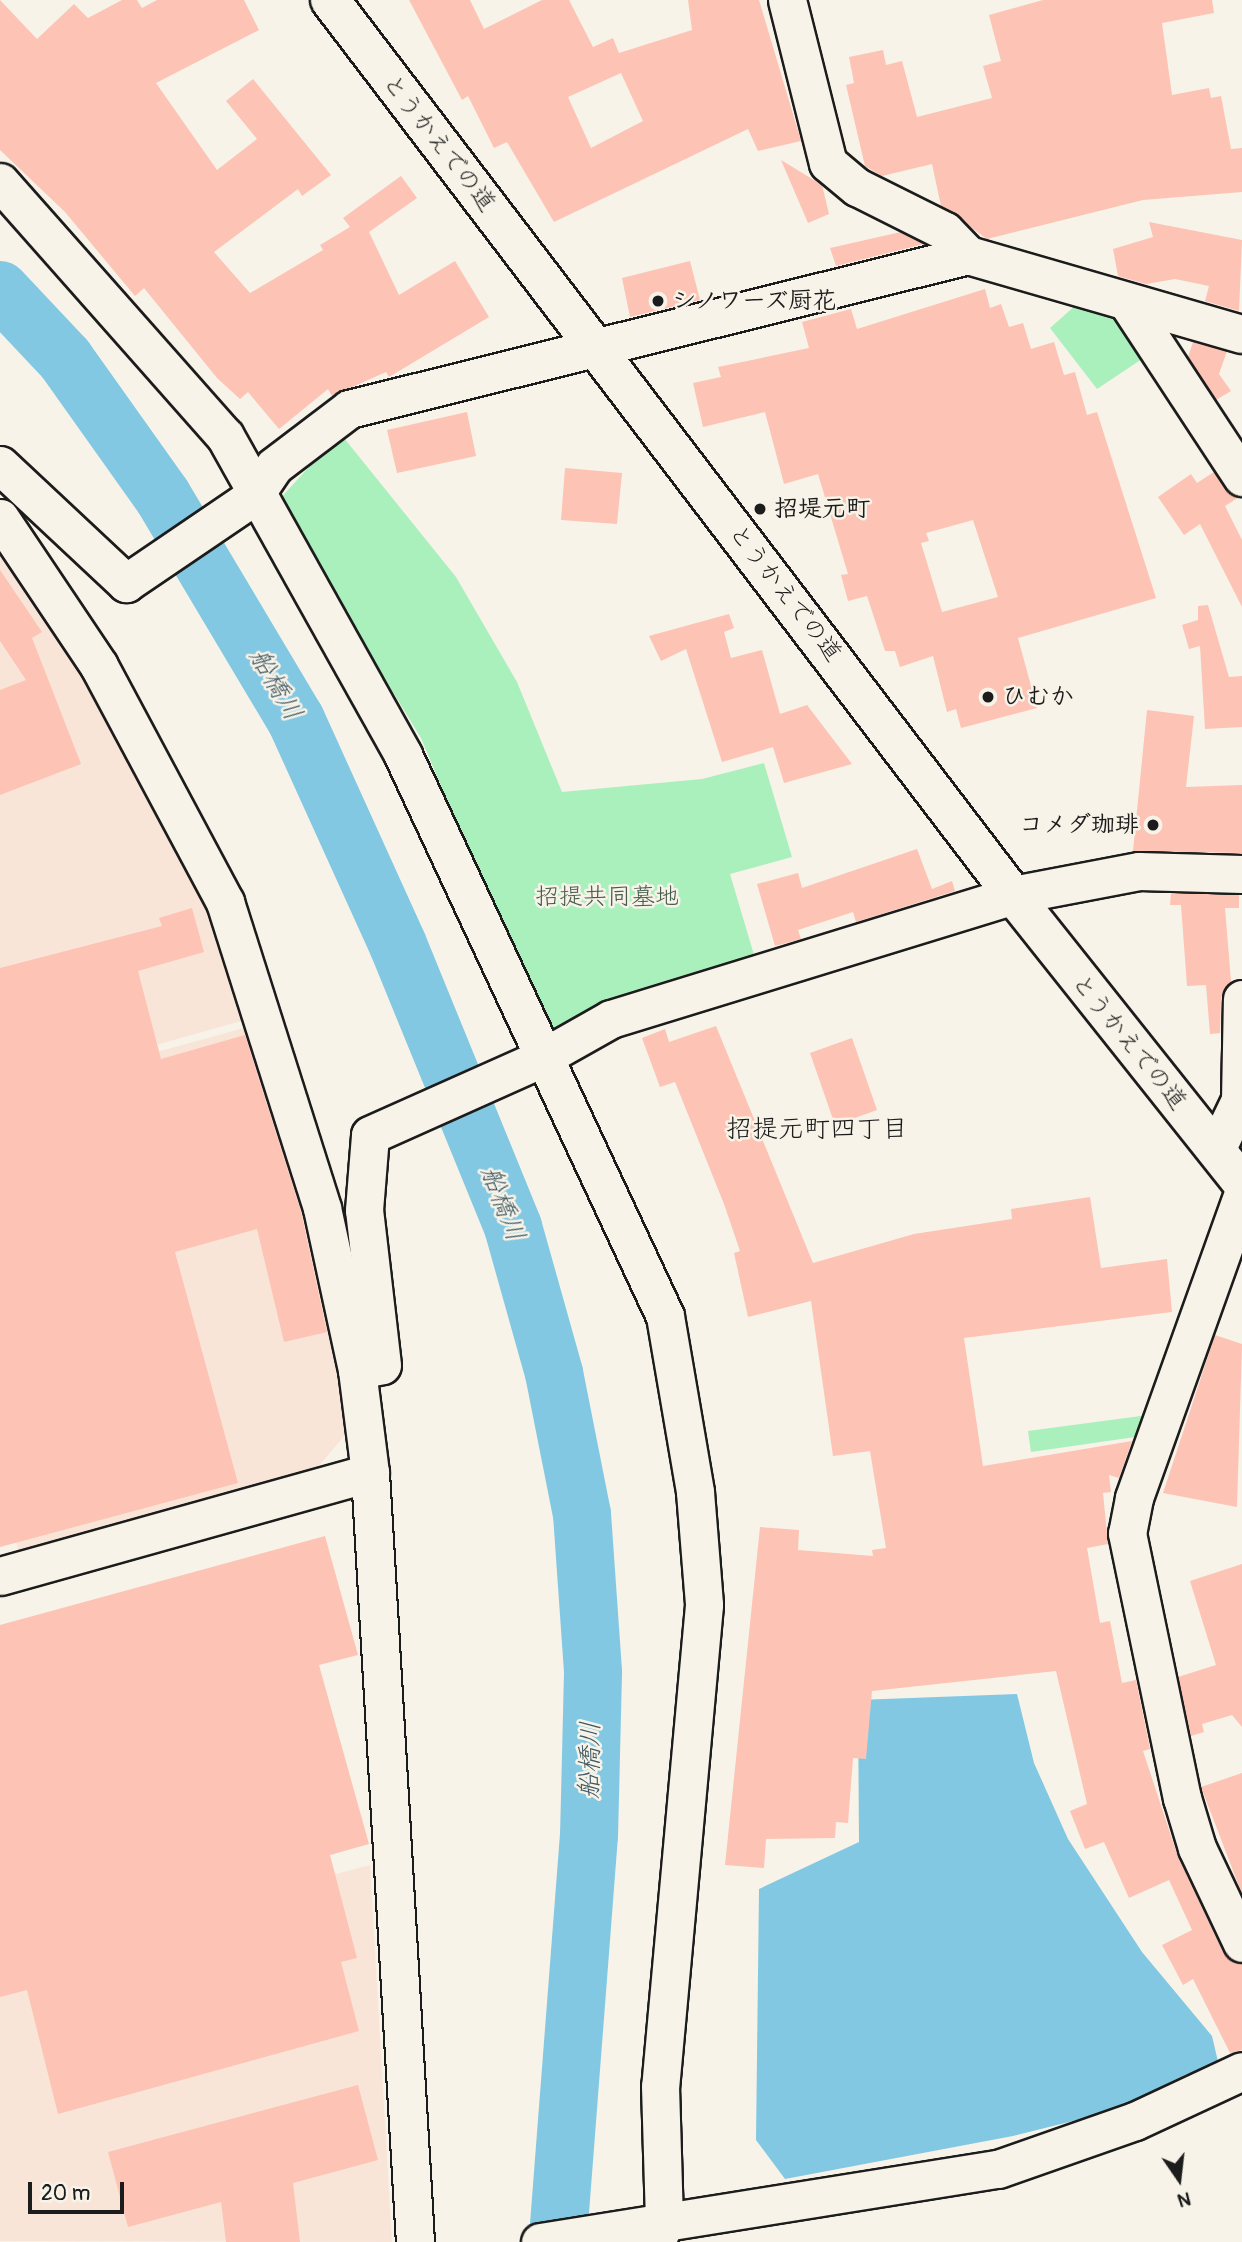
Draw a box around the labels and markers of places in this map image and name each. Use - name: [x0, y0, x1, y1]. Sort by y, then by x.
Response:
- place label: シノワーズ厨花: [672, 287, 840, 315]
- marker: シノワーズ厨花: [650, 293, 666, 309]
- place label: 招堤元町: [774, 495, 870, 523]
- marker: 招堤元町: [752, 501, 768, 517]
- place label: ひむか: [1002, 683, 1074, 711]
- marker: ひむか: [980, 689, 996, 705]
- place label: コメダ珈琲: [1019, 811, 1139, 839]
- marker: コメダ珈琲: [1145, 817, 1161, 833]

